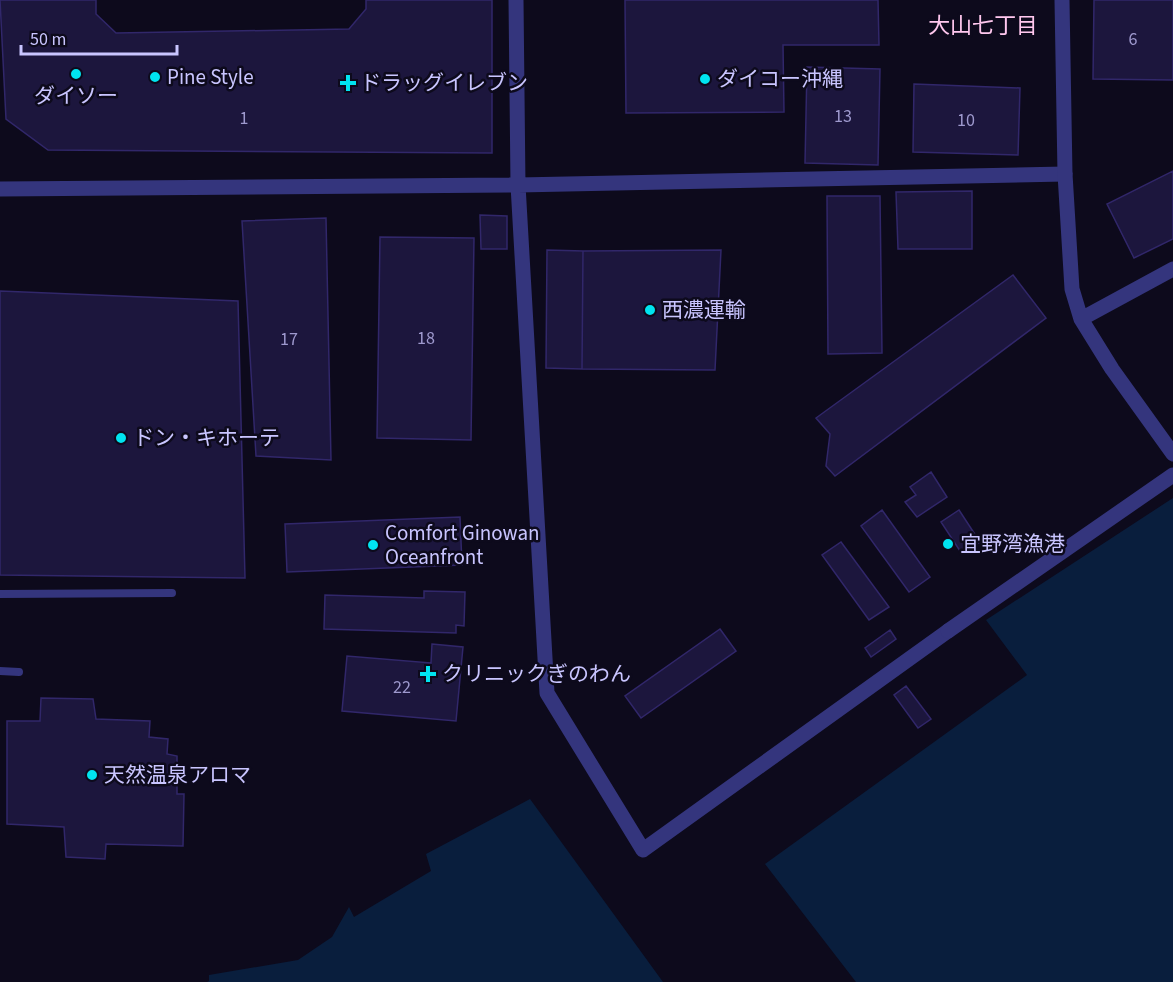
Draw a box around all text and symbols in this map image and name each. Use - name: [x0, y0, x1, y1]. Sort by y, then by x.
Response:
- district label: 大山七丁目: [928, 10, 1038, 42]
- scale bar: [21, 18, 177, 56]
- text: 50 m: [30, 27, 66, 52]
- house number: 6: [1129, 27, 1138, 52]
- place label: Pine Style: [167, 62, 254, 92]
- place label: ダイコー沖縄: [717, 64, 843, 94]
- marker: ダイソー: [69, 67, 83, 81]
- place label: ドラッグイレブン: [360, 68, 528, 98]
- marker: Pine Style: [148, 70, 162, 84]
- marker: ダイコー沖縄: [698, 72, 712, 86]
- marker: ドラッグイレブン: [341, 76, 355, 90]
- place label: ダイソー: [34, 81, 118, 111]
- house number: 13: [834, 104, 852, 129]
- house number: 1: [240, 106, 248, 131]
- house number: 10: [957, 108, 975, 133]
- place label: 西濃運輸: [662, 295, 746, 325]
- marker: 西濃運輸: [643, 303, 657, 317]
- house number: 18: [417, 326, 435, 351]
- house number: 17: [280, 327, 298, 352]
- place label: ドン・キホーテ: [133, 423, 280, 453]
- marker: ドン・キホーテ: [114, 431, 128, 445]
- place label: Comfort Ginowan Oceanfront: [385, 518, 540, 572]
- place label: 宜野湾漁港: [960, 529, 1065, 559]
- marker: 宜野湾漁港: [941, 537, 955, 551]
- marker: Comfort Ginowan Oceanfront: [366, 538, 380, 552]
- place label: クリニックぎのわん: [442, 659, 631, 689]
- marker: クリニックぎのわん: [419, 665, 437, 683]
- house number: 22: [393, 675, 411, 700]
- place label: 天然温泉アロマ: [104, 760, 251, 790]
- marker: 天然温泉アロマ: [85, 768, 99, 782]

